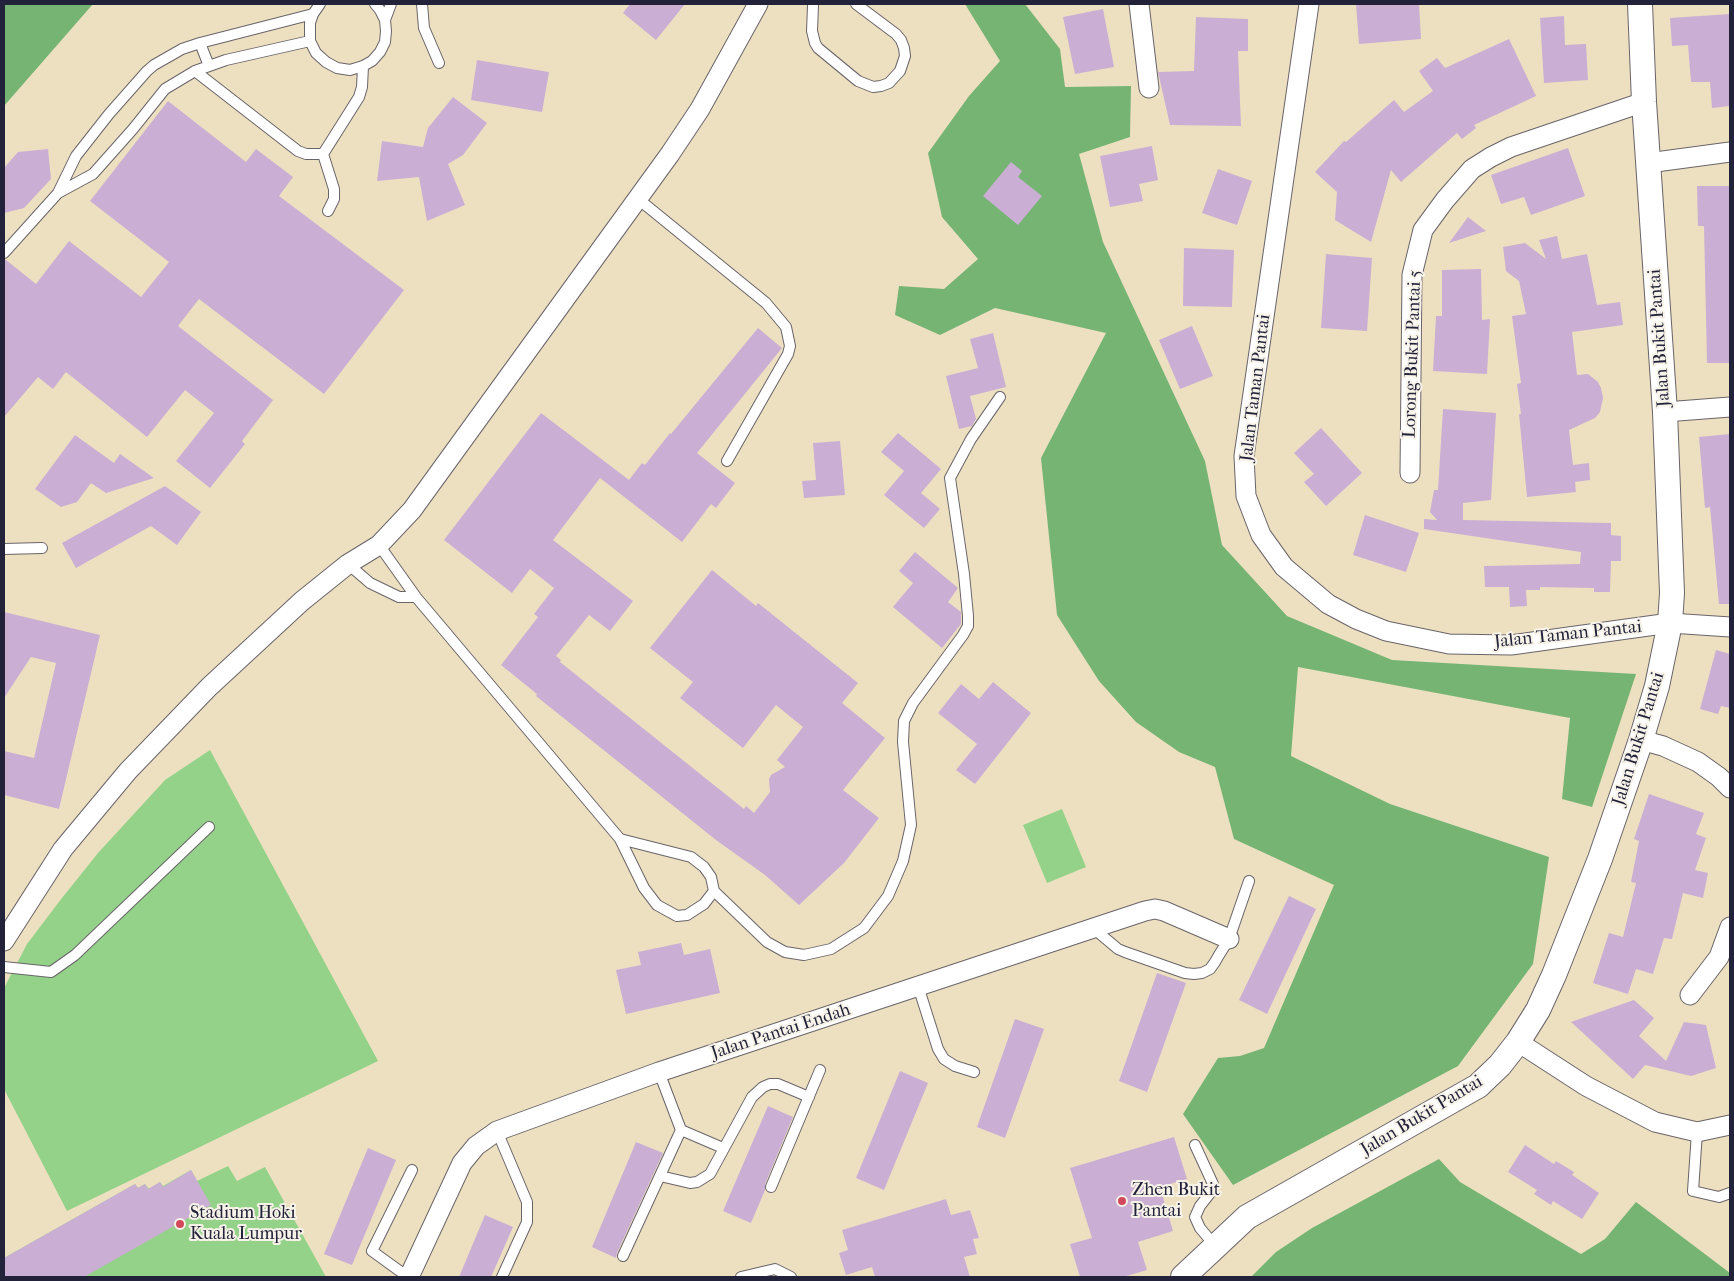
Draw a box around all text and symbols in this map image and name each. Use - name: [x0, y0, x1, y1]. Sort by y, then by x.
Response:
- street label: Jalan Bukit Pantai: [1644, 268, 1676, 408]
- street label: Lorong Bukit Pantai 5: [1399, 270, 1427, 438]
- street label: Jalan Taman Pantai: [1236, 313, 1276, 463]
- street label: Jalan Taman Pantai: [1493, 617, 1643, 653]
- street label: Jalan Bukit Pantai: [1608, 670, 1670, 808]
- street label: Jalan Pantai Endah: [709, 999, 853, 1065]
- street label: Jalan Bukit Pantai: [1357, 1071, 1487, 1161]
- place label: Zhen Bukit Pantai: [1132, 1180, 1220, 1222]
- marker: Zhen Bukit Pantai: [1116, 1195, 1128, 1207]
- place label: Stadium Hoki Kuala Lumpur: [190, 1203, 302, 1246]
- marker: Stadium Hoki Kuala Lumpur: [174, 1218, 186, 1230]

